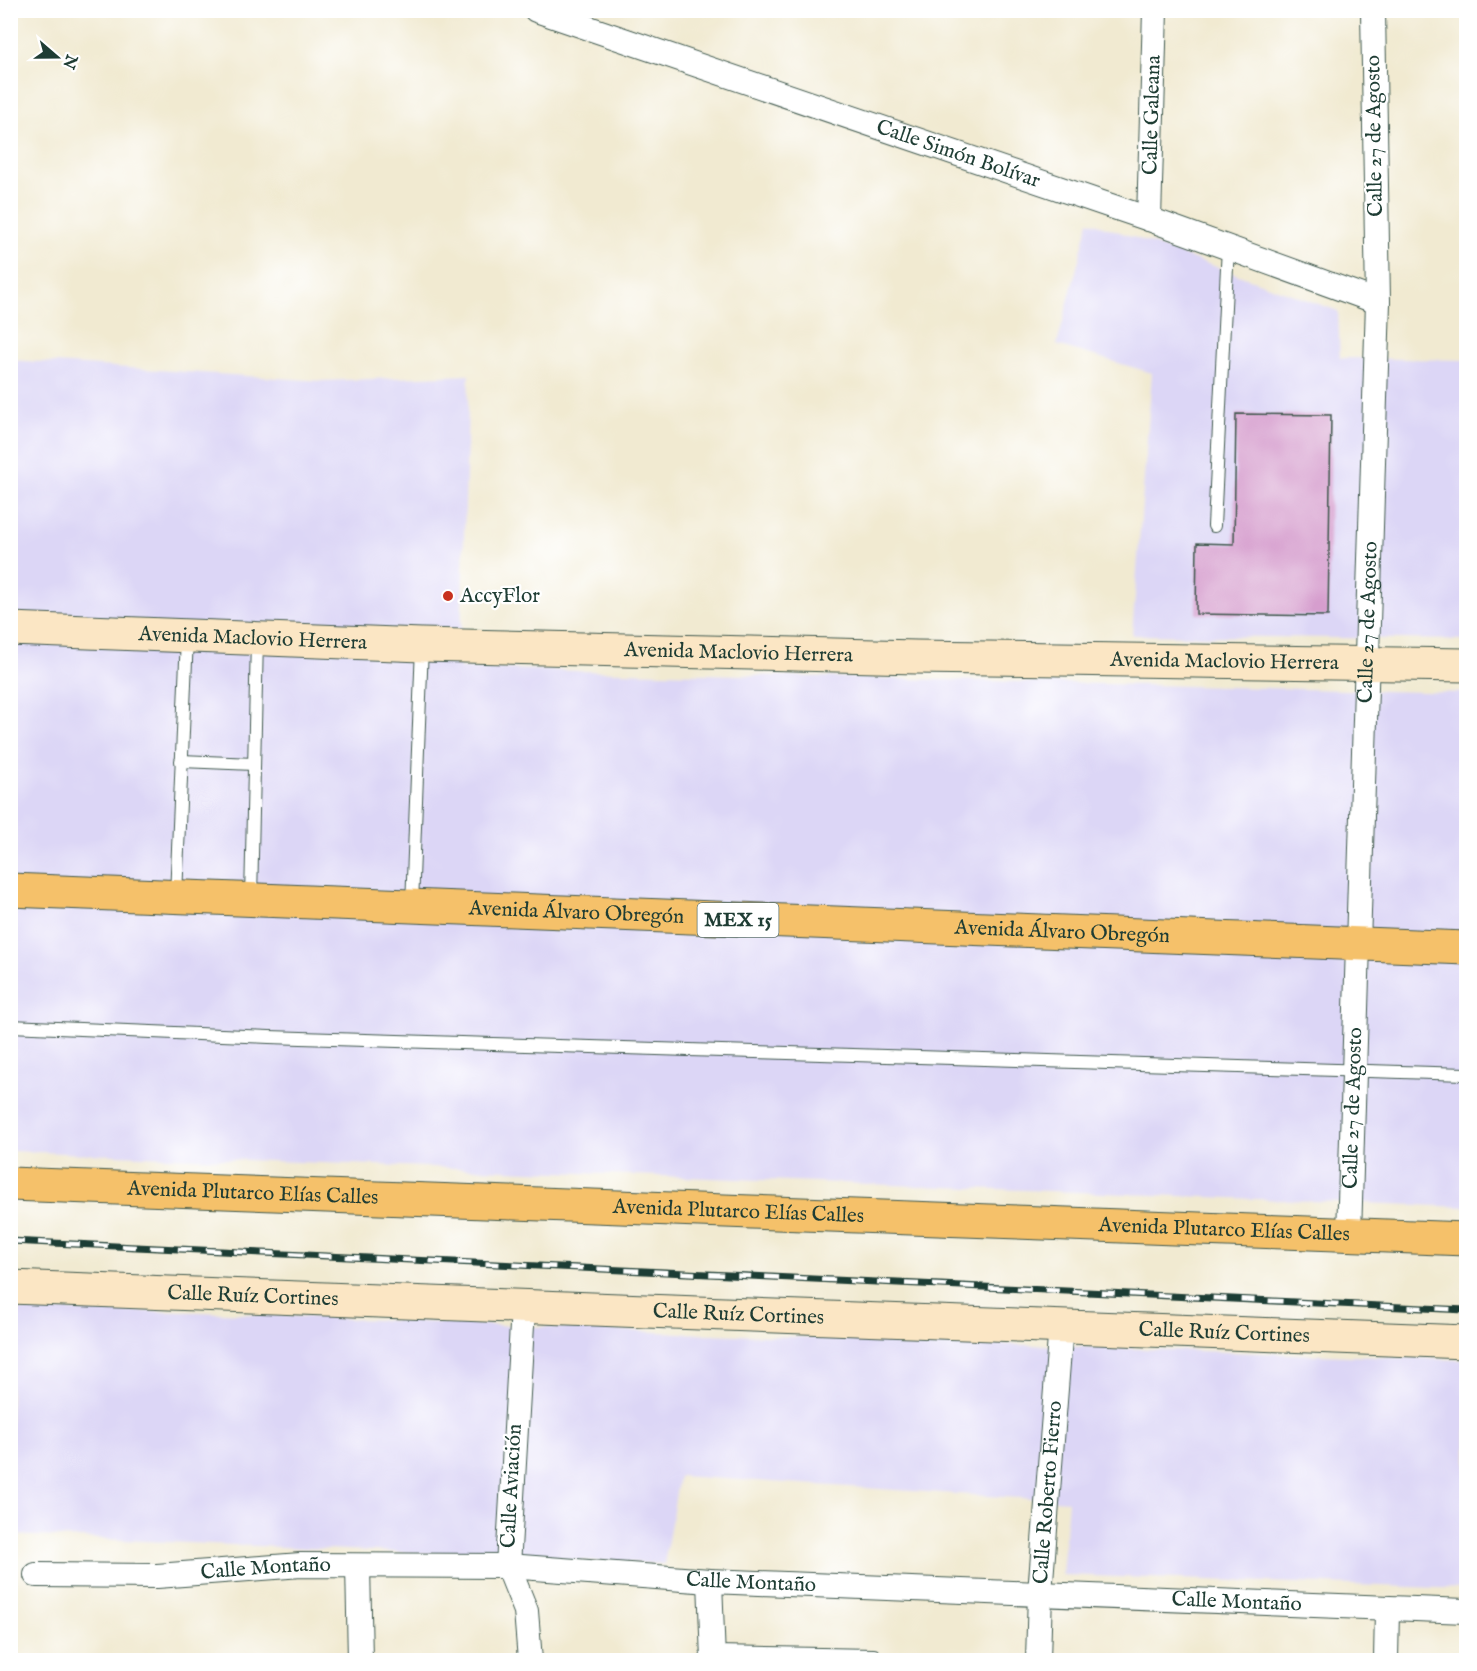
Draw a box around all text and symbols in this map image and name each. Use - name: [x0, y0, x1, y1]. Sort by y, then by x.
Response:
- north arrow: [27, 27, 87, 87]
- text: N: [57, 51, 81, 72]
- street label: Calle Galeana: [1137, 54, 1167, 175]
- street label: Calle 27 de Agosto: [1360, 55, 1390, 217]
- street label: Calle Simón Bolívar: [872, 113, 1044, 195]
- street label: Calle 27 de Agosto: [1352, 541, 1384, 704]
- place label: AccyFlor: [459, 583, 540, 610]
- marker: AccyFlor: [441, 589, 455, 603]
- street label: Avenida Maclovio Herrera: [137, 620, 369, 656]
- street label: Avenida Maclovio Herrera: [623, 636, 854, 669]
- street label: Avenida Maclovio Herrera: [1109, 646, 1340, 677]
- street label: Avenida Álvaro Obregón: [467, 895, 685, 930]
- road number: MEX 15: [698, 903, 778, 937]
- street label: Avenida Álvaro Obregón: [953, 914, 1170, 950]
- street label: Calle 27 de Agosto: [1337, 1027, 1369, 1189]
- street label: Avenida Plutarco Elías Calles: [126, 1175, 379, 1211]
- street label: Avenida Plutarco Elías Calles: [611, 1193, 865, 1230]
- street label: Avenida Plutarco Elías Calles: [1097, 1212, 1350, 1248]
- street label: Calle Ruíz Cortines: [167, 1279, 339, 1313]
- street label: Calle Ruíz Cortines: [652, 1298, 825, 1331]
- street label: Calle Ruíz Cortines: [1138, 1316, 1310, 1350]
- street label: Calle Roberto Fierro: [1027, 1400, 1069, 1585]
- street label: Calle Aviación: [495, 1423, 529, 1549]
- street label: Calle Montaño: [200, 1551, 331, 1586]
- street label: Calle Montaño: [685, 1566, 817, 1599]
- street label: Calle Montaño: [1171, 1586, 1302, 1618]

